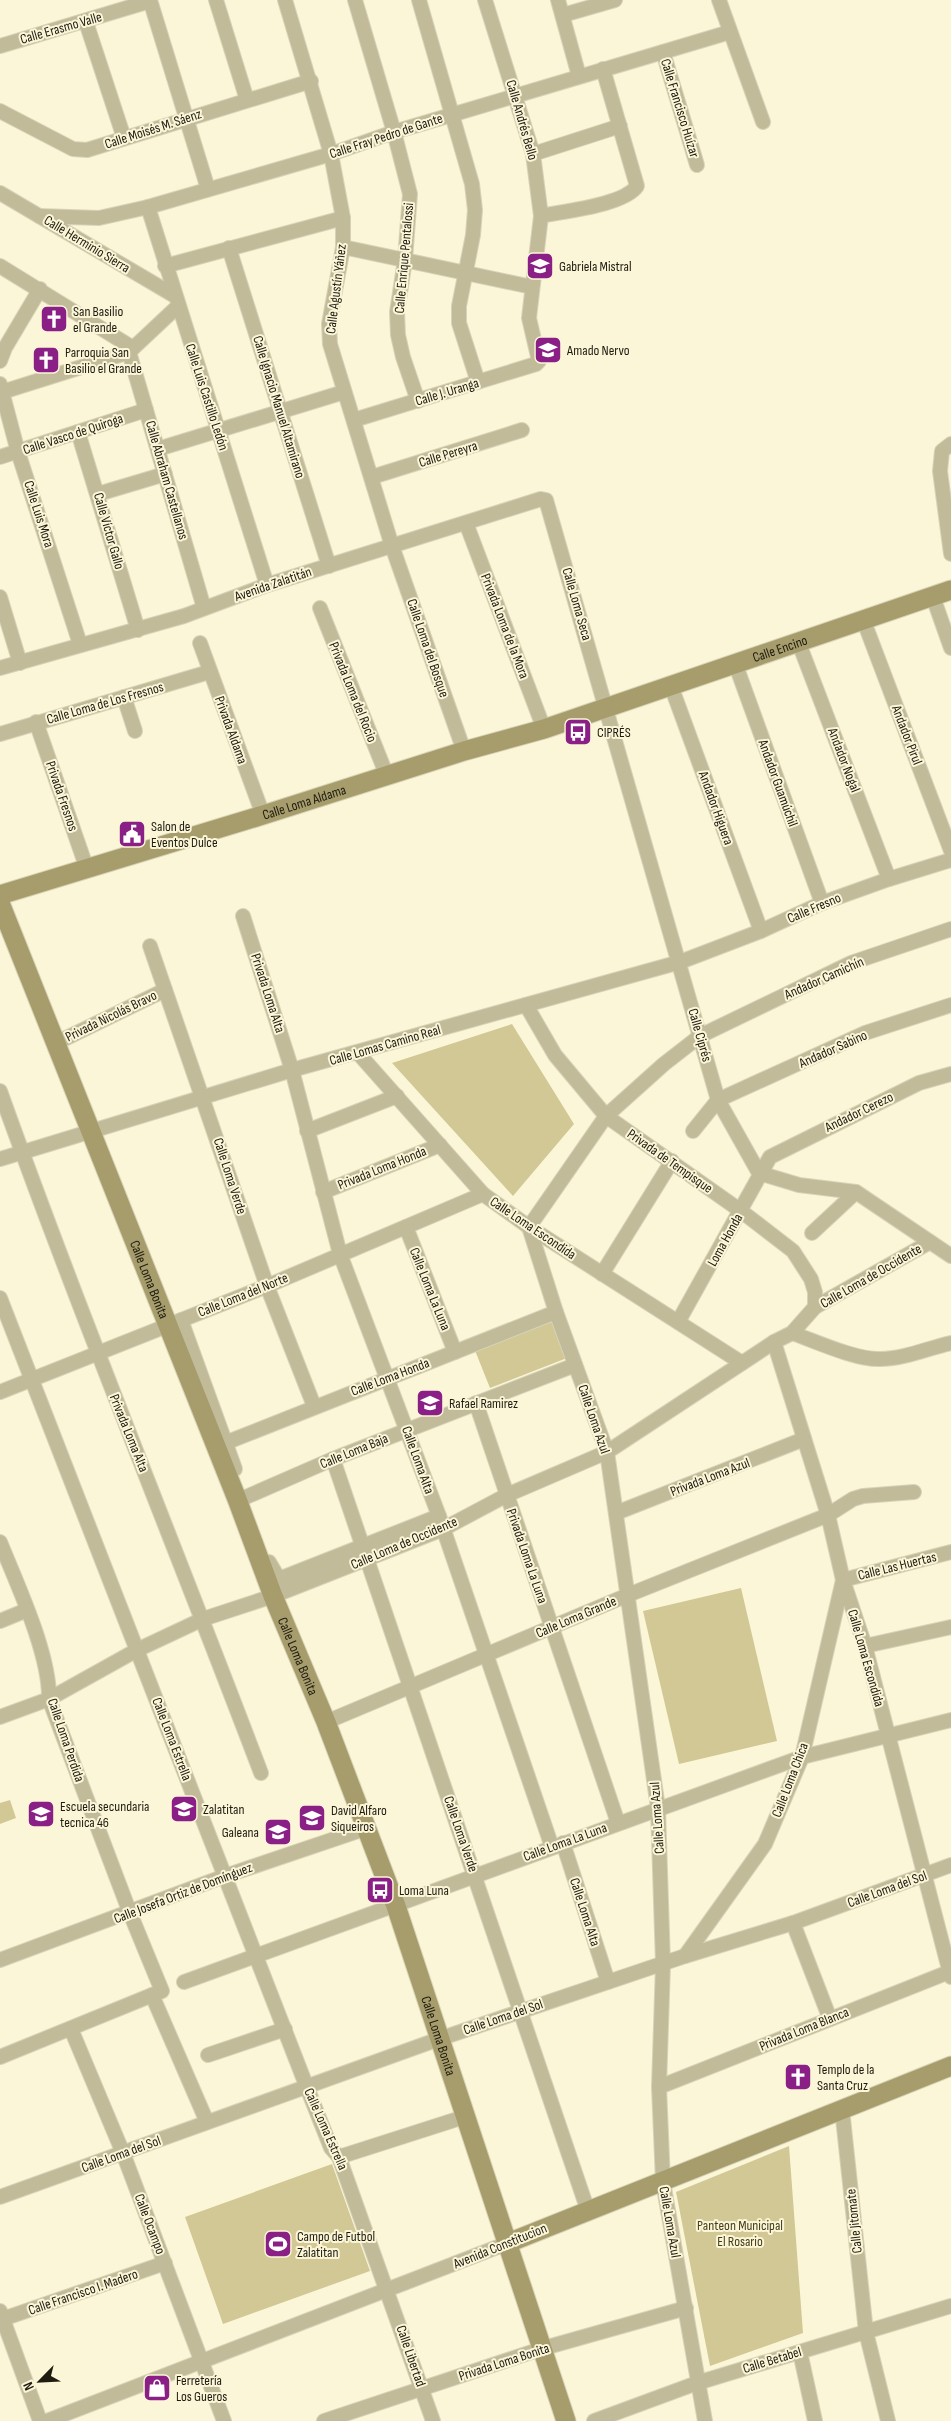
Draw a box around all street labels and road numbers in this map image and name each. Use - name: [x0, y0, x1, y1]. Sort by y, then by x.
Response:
- street label: Calle Erasmo Valle: [18, 8, 104, 48]
- street label: Calle Francisco Huízar: [657, 57, 703, 159]
- street label: Calle Andrés Bello: [502, 78, 542, 162]
- street label: Calle Moisés M. Sáenz: [102, 105, 204, 153]
- street label: Calle Fray Pedro de Gante: [327, 110, 445, 162]
- street label: Calle Enrique Pentalossi: [391, 202, 417, 314]
- street label: Calle Herminio Sierra: [41, 212, 133, 276]
- street label: Calle Agustín Yáñez: [322, 243, 350, 335]
- street label: Calle Ignacio Manuel Altamirano: [249, 334, 309, 480]
- street label: Calle Luis Castillo Ledón: [182, 341, 232, 453]
- street label: Calle J. Uranga: [413, 374, 481, 410]
- street label: Calle Vasco de Quiroga: [21, 410, 125, 458]
- street label: Calle Abraham Castellanos: [142, 419, 192, 541]
- street label: Calle Pereyra: [417, 437, 479, 471]
- street label: Calle Luis Mora: [20, 478, 58, 550]
- street label: Calle Víctor Gallo: [90, 491, 128, 571]
- street label: Avenida Zalatitán: [231, 563, 314, 605]
- street label: Calle Loma Seca: [559, 566, 595, 642]
- street label: Privada Loma de la Mora: [477, 571, 533, 681]
- street label: Calle Loma del Bosque: [403, 596, 453, 700]
- street label: Calle Encino: [750, 631, 810, 666]
- street label: Privada Loma del Rocio: [325, 639, 381, 745]
- street label: Calle Loma de Los Fresnos: [45, 678, 165, 728]
- street label: Privada Aldama: [211, 694, 251, 766]
- street label: Andador Pirul: [888, 702, 926, 767]
- street label: Andador Nogal: [824, 724, 864, 795]
- street label: Andador Guamúchil: [754, 736, 802, 829]
- street label: Privada Fresnos: [42, 759, 82, 833]
- street label: Andador Higuera: [694, 768, 737, 847]
- street label: Calle Loma Aldama: [260, 781, 348, 823]
- street label: Calle Fresno: [785, 889, 844, 927]
- street label: Privada Loma Alta: [247, 951, 289, 1035]
- street label: Andador Camichín: [781, 953, 866, 1003]
- street label: Privada Nicolás Bravo: [63, 986, 160, 1045]
- street label: Calle Ciprés: [684, 1006, 716, 1064]
- street label: Calle Lomas Camino Real: [327, 1021, 443, 1069]
- street label: Andador Sabino: [795, 1026, 870, 1072]
- street label: Andador Cerezo: [821, 1088, 896, 1136]
- street label: Privada de Tempisque: [624, 1125, 716, 1197]
- street label: Calle Loma Verde: [210, 1136, 250, 1216]
- street label: Privada Loma Honda: [335, 1142, 429, 1194]
- street label: Calle Loma Escondida: [487, 1193, 579, 1263]
- street label: Loma Honda: [704, 1211, 746, 1269]
- street label: Calle Loma Bonita: [126, 1238, 173, 1321]
- street label: Calle Loma de Occidente: [817, 1240, 925, 1312]
- street label: Calle Loma La Luna: [406, 1245, 454, 1333]
- street label: Calle Loma del Norte: [195, 1269, 291, 1321]
- street label: Calle Loma Honda: [348, 1354, 432, 1400]
- street label: Calle Loma Azul: [574, 1382, 614, 1456]
- street label: Privada Loma Alta: [106, 1392, 152, 1474]
- street label: Calle Loma Alta: [398, 1424, 438, 1496]
- street label: Calle Loma Baja: [317, 1430, 391, 1472]
- street label: Privada Loma Azul: [668, 1454, 752, 1500]
- street label: Privada Loma La Luna: [503, 1506, 551, 1606]
- street label: Calle Loma de Occidente: [348, 1513, 460, 1573]
- street label: Calle Las Huertas: [856, 1548, 938, 1584]
- street label: Calle Loma Grande: [533, 1592, 619, 1642]
- street label: Calle Loma Escondida: [844, 1607, 888, 1709]
- street label: Calle Loma Bonita: [274, 1615, 322, 1697]
- street label: Calle Loma Estrella: [148, 1695, 196, 1783]
- street label: Calle Loma Perdida: [44, 1696, 88, 1784]
- street label: Calle Loma Chica: [768, 1740, 812, 1820]
- street label: Calle Loma Azul: [646, 1781, 668, 1855]
- street label: Calle Loma Verde: [440, 1794, 482, 1874]
- street label: Calle Loma La Luna: [521, 1819, 609, 1865]
- street label: Calle Josefa Ortiz de Domínguez: [111, 1859, 255, 1927]
- street label: Calle Loma del Sol: [845, 1867, 929, 1911]
- street label: Calle Loma Alta: [566, 1876, 604, 1948]
- street label: Calle Loma Bonita: [418, 1994, 460, 2078]
- street label: Calle Loma del Sol: [461, 1995, 545, 2039]
- street label: Privada Loma Blanca: [757, 2003, 851, 2055]
- street label: Calle Loma Estrella: [300, 2086, 352, 2172]
- street label: Calle Loma del Sol: [79, 2132, 163, 2176]
- street label: Calle Loma Azul: [655, 2185, 685, 2259]
- street label: Calle Jitomate: [842, 2188, 866, 2254]
- street label: Calle Ocampo: [131, 2191, 169, 2257]
- street label: Avenida Constitucion: [450, 2220, 549, 2273]
- street label: Calle Francisco I. Madero: [26, 2265, 140, 2319]
- street label: Calle Libertad: [393, 2323, 429, 2389]
- street label: Privada Loma Bonita: [457, 2339, 551, 2385]
- street label: Calle Betabel: [741, 2343, 803, 2377]

